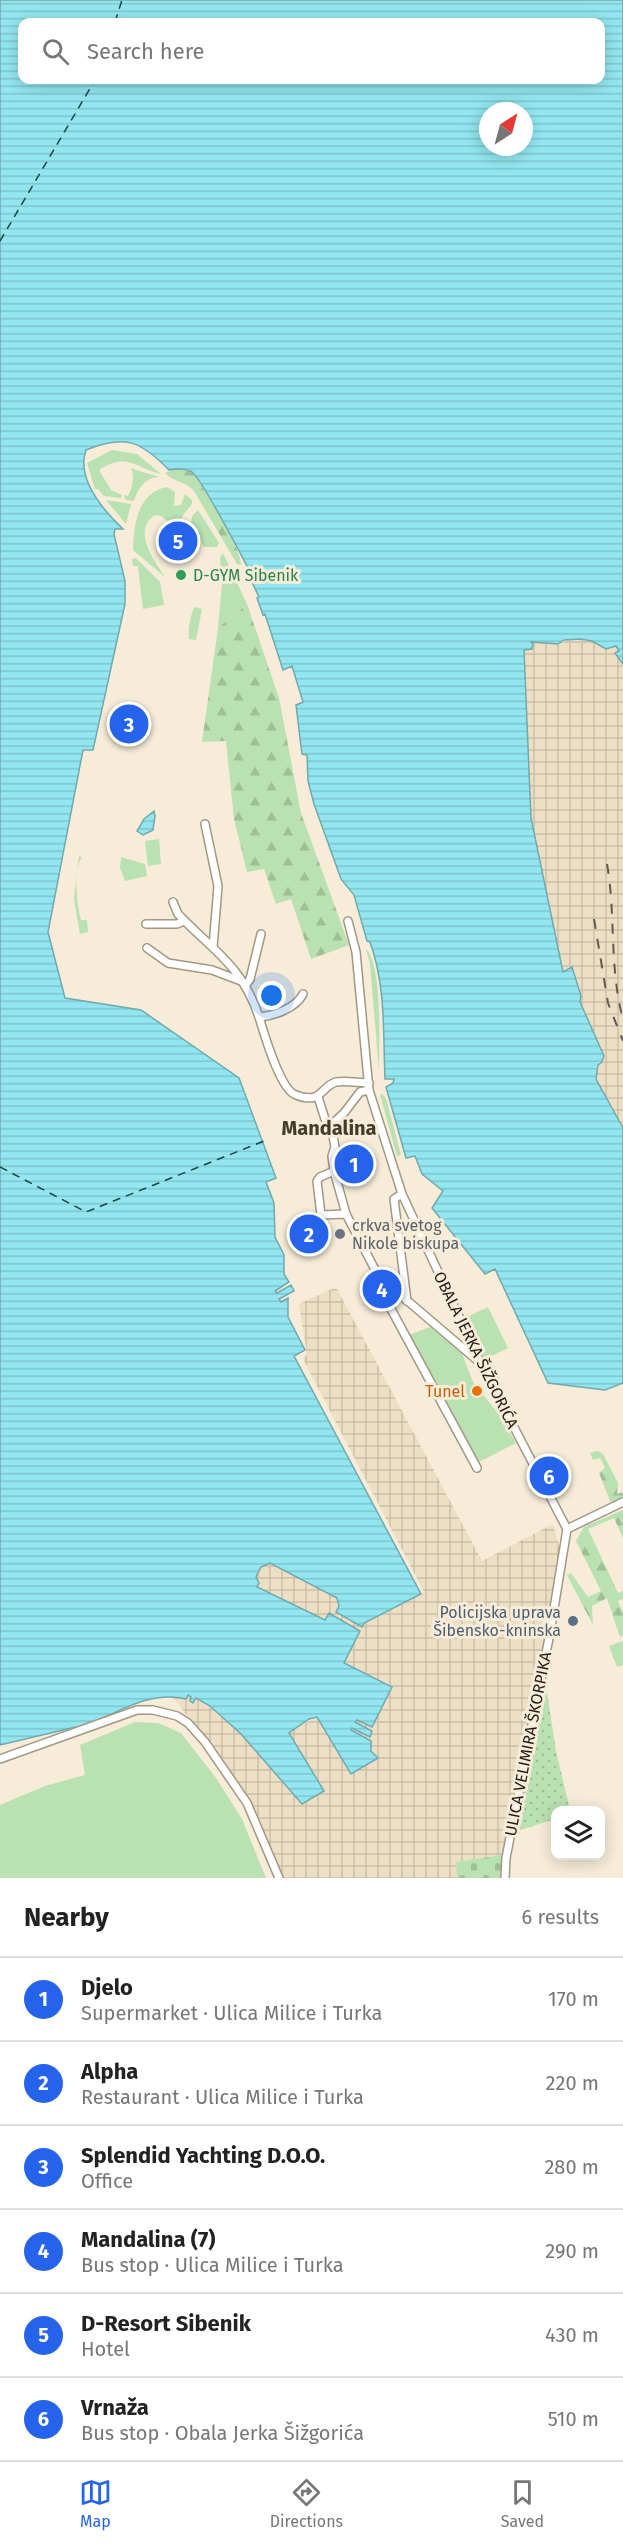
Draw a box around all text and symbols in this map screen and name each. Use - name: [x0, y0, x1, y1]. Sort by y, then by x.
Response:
- search box: [18, 18, 605, 84]
- icon: search: [39, 35, 72, 68]
- text: Search here: [87, 38, 205, 65]
- north arrow: [479, 102, 533, 156]
- pin: 5: [158, 518, 198, 564]
- place label: D-GYM Sibenik: [193, 566, 299, 585]
- marker: D-GYM Sibenik: [174, 568, 188, 582]
- pin: 3: [110, 702, 148, 746]
- your location: [257, 981, 286, 1010]
- district label: Mandalina: [281, 1116, 377, 1140]
- pin: 1: [334, 1142, 374, 1186]
- pin: 2: [290, 1212, 328, 1256]
- place label: crkva svetog Nikole biskupa: [352, 1216, 459, 1253]
- marker: crkva svetog Nikole biskupa: [333, 1227, 347, 1241]
- pin: 4: [362, 1266, 401, 1312]
- street label: OBALA JERKA ŠIŽGORIĆA: [430, 1268, 524, 1432]
- place label: Tunel: [425, 1382, 465, 1401]
- marker: Tunel: [470, 1384, 484, 1398]
- pin: 6: [530, 1454, 568, 1498]
- place label: Policijska uprava Šibensko-kninska: [433, 1603, 561, 1640]
- marker: Policijska uprava Šibensko-kninska: [566, 1614, 580, 1628]
- street label: ULICA VELIMIRA ŠKORPIKA: [500, 1649, 555, 1838]
- map controls: [551, 1806, 605, 1860]
- button: layers: [551, 1806, 605, 1860]
- text: Nearby: [24, 1902, 109, 1933]
- text: 6 results: [522, 1905, 599, 1929]
- text: Djelo: [81, 1974, 133, 2001]
- text: 1: [39, 1987, 48, 2011]
- text: 170 m: [548, 1987, 599, 2011]
- text: Supermarket · Ulica Milice i Turka: [81, 2001, 382, 2025]
- text: Alpha: [81, 2058, 138, 2085]
- text: 2: [38, 2071, 49, 2095]
- text: 220 m: [546, 2071, 599, 2095]
- text: Restaurant · Ulica Milice i Turka: [81, 2085, 364, 2109]
- text: Splendid Yachting D.O.O.: [81, 2142, 325, 2169]
- text: 3: [38, 2155, 49, 2179]
- text: 280 m: [544, 2155, 599, 2179]
- text: Office: [81, 2169, 133, 2193]
- text: Mandalina (7): [81, 2226, 215, 2253]
- text: 4: [38, 2239, 49, 2263]
- text: 290 m: [545, 2239, 599, 2263]
- text: Bus stop · Ulica Milice i Turka: [81, 2253, 344, 2277]
- text: D-Resort Sibenik: [81, 2310, 251, 2337]
- text: 5: [38, 2323, 49, 2347]
- text: 430 m: [545, 2323, 599, 2347]
- text: Hotel: [81, 2337, 130, 2361]
- text: Vrnaža: [81, 2394, 149, 2421]
- text: 6: [38, 2407, 49, 2431]
- text: 510 m: [548, 2407, 599, 2431]
- text: Bus stop · Obala Jerka Šižgorića: [81, 2421, 364, 2445]
- tab: Map: [79, 2476, 112, 2531]
- tab: Directions: [270, 2476, 343, 2531]
- tab: Saved: [501, 2476, 544, 2531]

